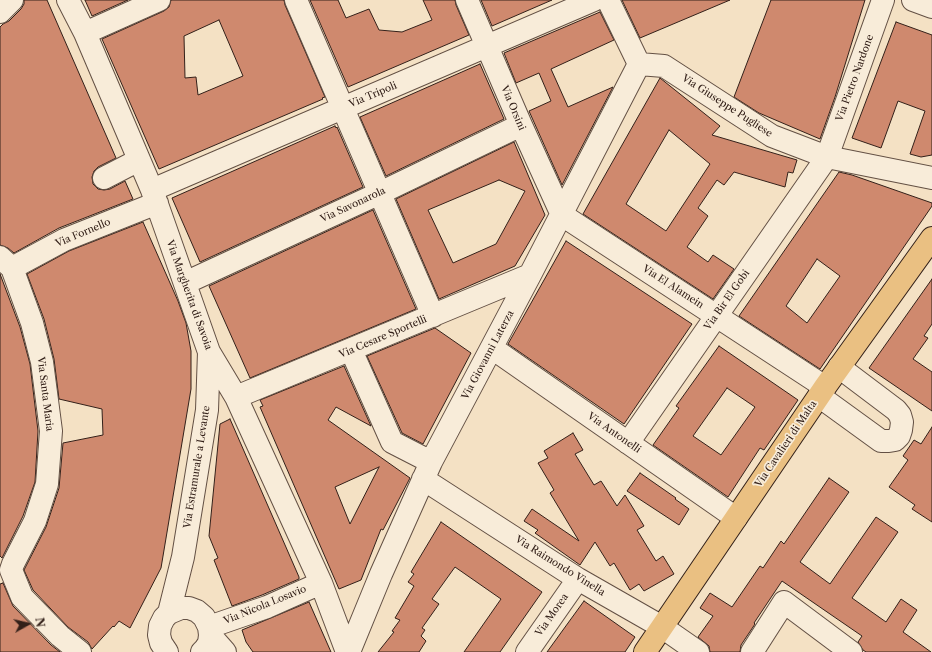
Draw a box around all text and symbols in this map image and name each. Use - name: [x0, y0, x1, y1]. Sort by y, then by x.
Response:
- street label: Via Pietro Nardone: [834, 33, 876, 123]
- street label: Via Giuseppe Pugliese: [679, 72, 775, 140]
- street label: Via Tripoli: [347, 80, 399, 110]
- street label: Via Orsini: [498, 84, 528, 132]
- street label: Via Savonarola: [319, 185, 387, 225]
- street label: Via Fornello: [54, 216, 112, 250]
- street label: Via Margherita di Savoia: [164, 239, 214, 351]
- street label: Via El Alamein: [640, 263, 706, 311]
- street label: Via Bir El Gobi: [702, 268, 752, 332]
- street label: Via Giovanni Laterza: [459, 308, 517, 402]
- street label: Via Cesare Sportelli: [337, 313, 429, 361]
- street label: Via Santa Maria: [34, 356, 56, 432]
- street label: Via Cavalieri di Malta: [753, 398, 819, 490]
- street label: Via Estramurale a Levante: [181, 405, 213, 529]
- street label: Via Antonelli: [585, 410, 643, 456]
- street label: Via Raimondo Vinella: [513, 533, 607, 599]
- street label: Via Nicola Losavio: [222, 583, 308, 627]
- street label: Via Morea: [533, 591, 571, 639]
- north arrow: [8, 604, 48, 644]
- text: N: [32, 617, 47, 628]

